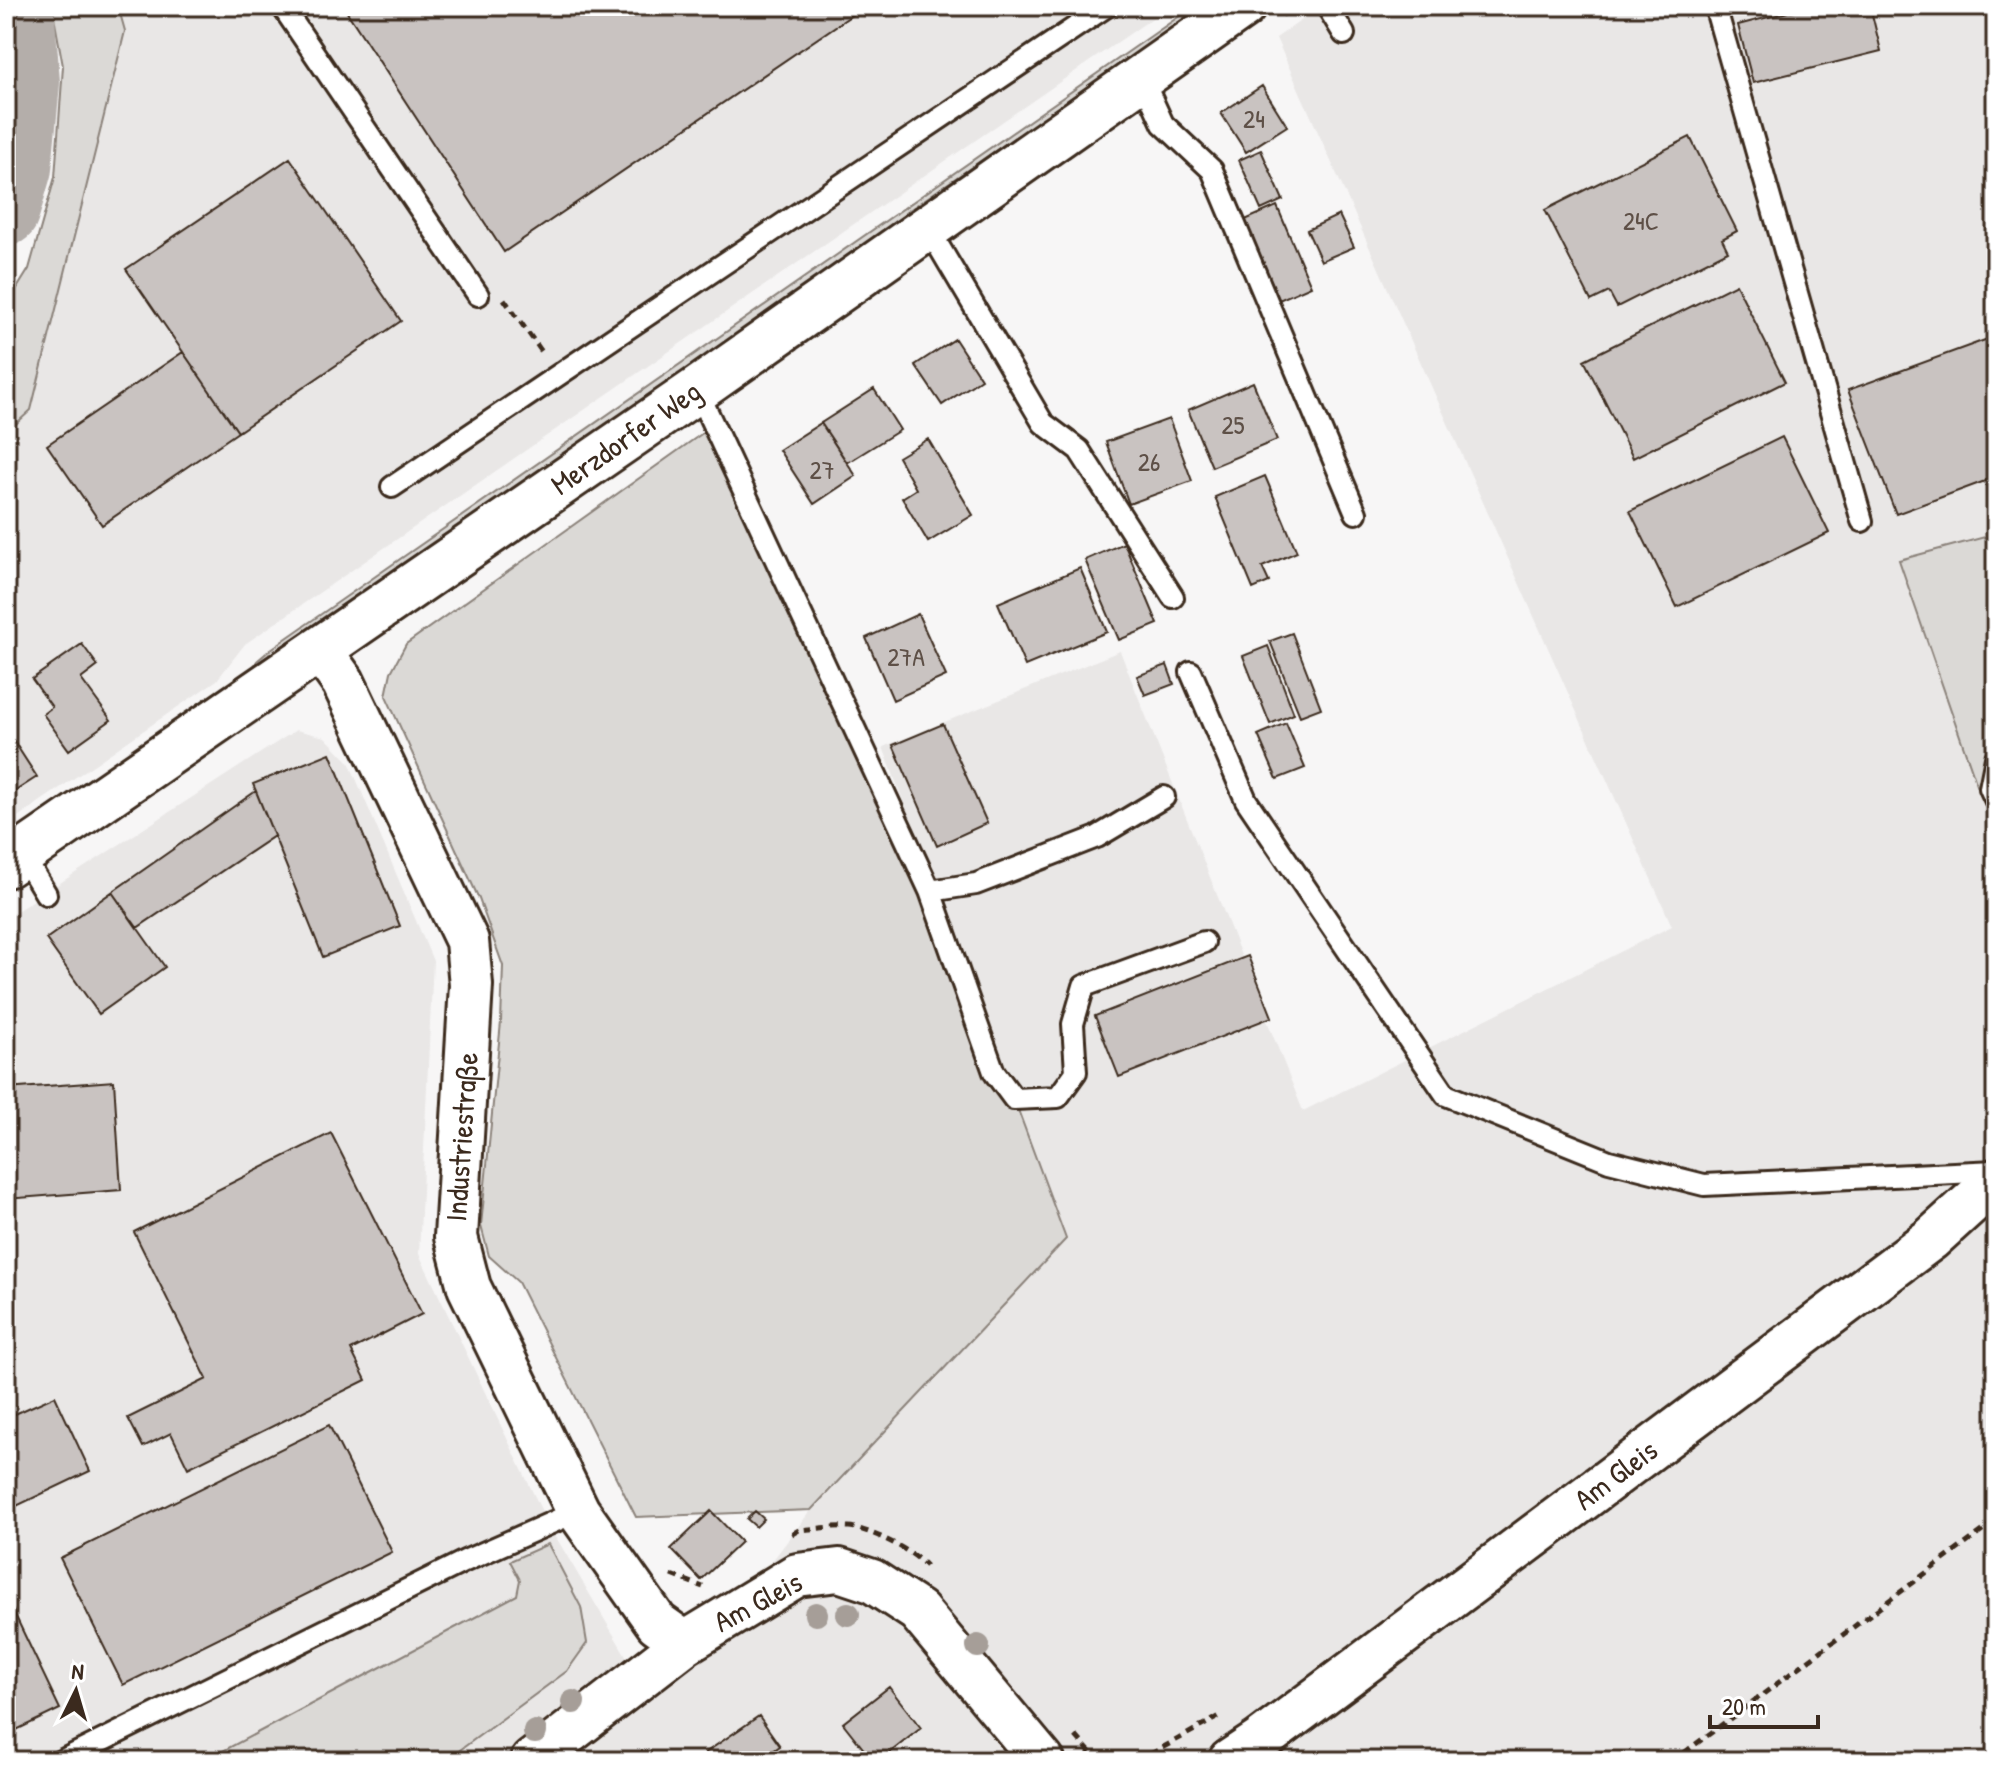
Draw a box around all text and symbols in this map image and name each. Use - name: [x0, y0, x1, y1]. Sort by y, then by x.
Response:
- house number: 24: [1243, 101, 1265, 136]
- house number: 24C: [1623, 203, 1659, 238]
- street label: Merzdorfer Weg: [543, 371, 708, 504]
- house number: 25: [1221, 407, 1245, 442]
- house number: 26: [1138, 444, 1160, 479]
- house number: 27: [809, 452, 835, 487]
- house number: 27A: [887, 639, 925, 674]
- street label: Industriestraße: [435, 1051, 487, 1223]
- street label: Am Gleis: [1566, 1430, 1665, 1519]
- street label: Am Gleis: [706, 1561, 809, 1641]
- north arrow: [36, 1651, 116, 1731]
- text: N: [71, 1656, 85, 1687]
- scale bar: [1710, 1679, 1818, 1729]
- text: 20 m: [1722, 1690, 1766, 1722]

